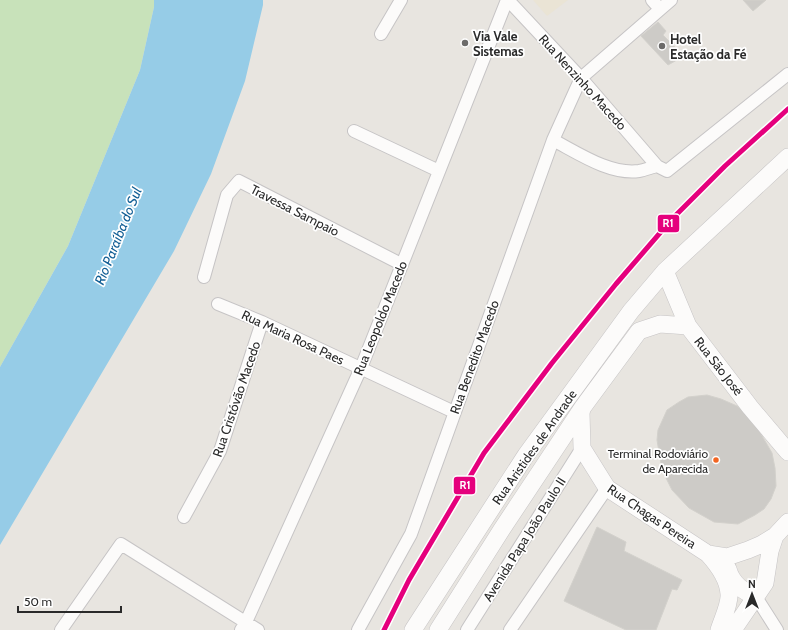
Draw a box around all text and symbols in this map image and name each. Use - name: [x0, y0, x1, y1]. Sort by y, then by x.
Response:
- place label: Via Vale Sistemas: [473, 28, 524, 59]
- street label: Rua Nenzinho Macedo: [536, 31, 630, 133]
- place label: Hotel Estação da Fé: [670, 31, 747, 62]
- marker: Via Vale Sistemas: [460, 38, 470, 48]
- marker: Hotel Estação da Fé: [657, 41, 667, 51]
- street label: Travessa Sampaio: [248, 181, 342, 239]
- water label: Rio Paraíba do Sul: [90, 184, 146, 287]
- line badge: R1: [657, 214, 680, 233]
- text: R1: [663, 216, 673, 230]
- street label: Rua Leopoldo Macedo: [350, 258, 410, 378]
- street label: Rua Benedito Macedo: [446, 298, 502, 416]
- street label: Rua Maria Rosa Paes: [239, 306, 347, 368]
- street label: Rua São José: [691, 334, 747, 399]
- street label: Rua Cristóvão Macedo: [209, 339, 263, 459]
- street label: Rua Aristides de Andrade: [488, 386, 580, 508]
- place label: Terminal Rodoviário de Aparecida: [608, 446, 708, 476]
- marker: Terminal Rodoviário de Aparecida: [711, 455, 721, 465]
- street label: Avenida Papa João Paulo II: [479, 474, 569, 604]
- line badge: R1: [453, 476, 476, 495]
- text: R1: [460, 478, 470, 492]
- street label: Rua Chagas Pereira: [605, 480, 700, 552]
- north arrow: [732, 574, 772, 614]
- text: N: [748, 577, 756, 591]
- scale bar: [18, 588, 121, 614]
- text: 50 m: [24, 594, 52, 609]

